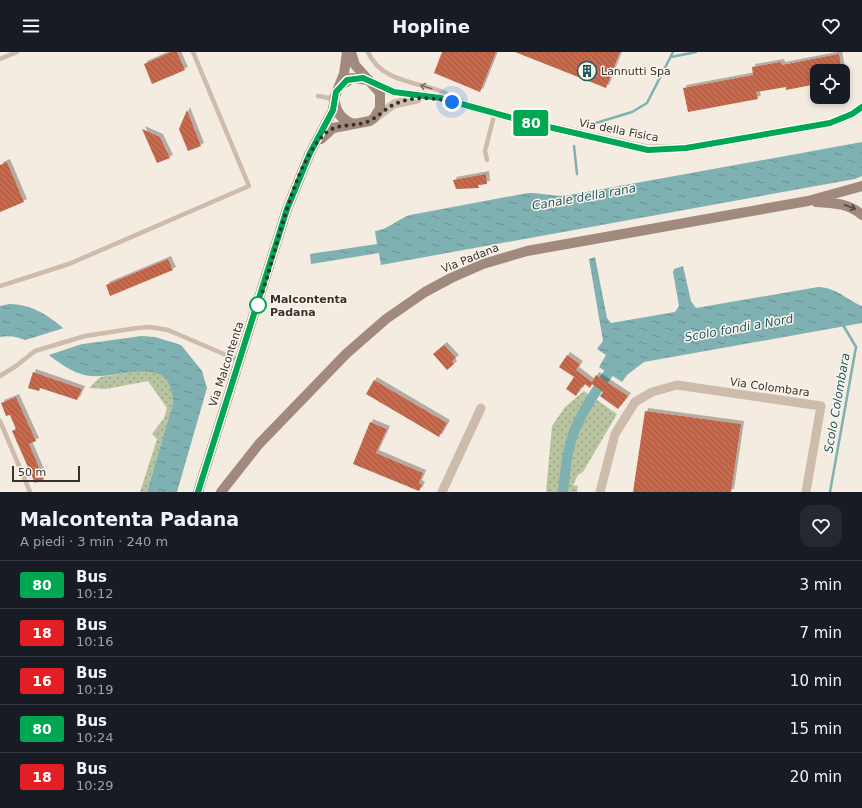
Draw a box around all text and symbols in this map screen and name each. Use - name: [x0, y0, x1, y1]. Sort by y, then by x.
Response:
- icon: menu: [20, 15, 42, 37]
- icon: heart: [820, 15, 842, 37]
- text: Hopline: [392, 16, 470, 37]
- building icon: Lannutti Spa: [576, 60, 598, 82]
- map controls: [810, 64, 850, 104]
- button: locate: [810, 64, 850, 104]
- place label: Lannutti Spa: [601, 65, 671, 78]
- one-way arrow: [420, 83, 433, 90]
- your location: [442, 92, 462, 112]
- line badge: 80: [513, 110, 549, 136]
- text: 80: [521, 115, 541, 131]
- street label: Via della Fisica: [578, 116, 660, 145]
- water label: Canale della rana: [531, 181, 637, 213]
- one-way arrow: [843, 204, 855, 212]
- street label: Via Padana: [440, 241, 501, 276]
- place label: Malcontenta Padana: [270, 293, 347, 319]
- marker: Malcontenta Padana: [249, 296, 267, 314]
- water label: Scolo fondi a Nord: [684, 311, 795, 344]
- street label: Via Malcontenta: [207, 320, 246, 408]
- water label: Scolo Colombara: [821, 352, 853, 454]
- street label: Via Colombara: [729, 375, 811, 400]
- scale bar: [12, 464, 80, 483]
- text: 50 m: [18, 466, 46, 479]
- button: heart: [800, 505, 842, 547]
- text: Malcontenta Padana: [20, 508, 239, 530]
- text: A piedi · 3 min · 240 m: [20, 534, 168, 549]
- text: Bus: [76, 568, 107, 586]
- text: 3 min: [799, 576, 842, 594]
- text: 80: [32, 577, 52, 593]
- text: 10:12: [76, 586, 113, 601]
- text: Bus: [76, 616, 107, 634]
- text: 7 min: [799, 624, 842, 642]
- text: 18: [32, 625, 52, 641]
- text: 10:16: [76, 634, 113, 649]
- text: Bus: [76, 664, 107, 682]
- text: 10 min: [790, 672, 842, 690]
- text: 16: [32, 673, 52, 689]
- text: 10:19: [76, 682, 113, 697]
- text: Bus: [76, 712, 107, 730]
- text: 15 min: [790, 720, 842, 738]
- text: 80: [32, 721, 52, 737]
- text: 10:24: [76, 730, 113, 745]
- text: Bus: [76, 760, 107, 778]
- text: 20 min: [790, 768, 842, 786]
- text: 18: [32, 769, 52, 785]
- text: 10:29: [76, 778, 113, 793]

